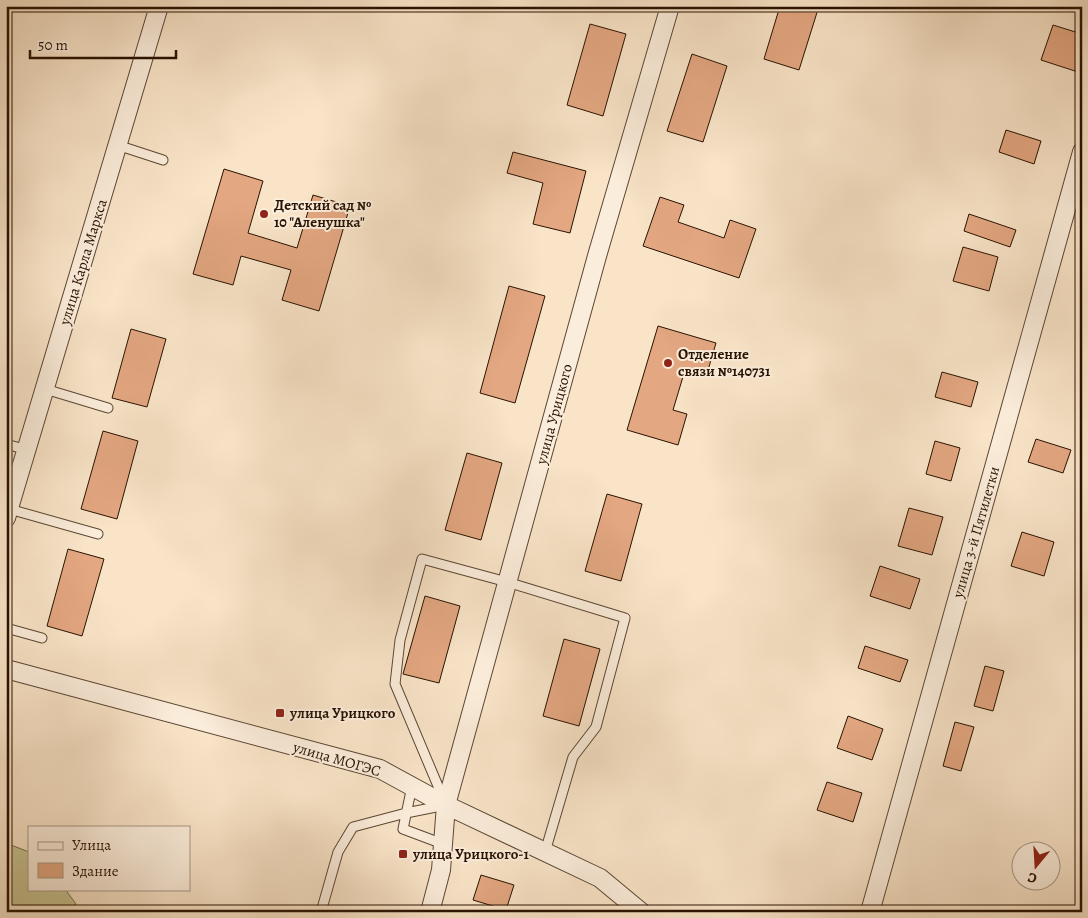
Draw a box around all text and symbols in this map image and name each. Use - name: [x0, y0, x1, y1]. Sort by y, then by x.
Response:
- scale bar: [30, 28, 176, 60]
- text: 50 m: [38, 35, 68, 55]
- place label: Детский сад № 10 "Аленушка": [274, 195, 372, 232]
- street label: улица Карла Маркса: [54, 196, 112, 328]
- marker: Детский сад № 10 "Аленушка": [258, 208, 270, 220]
- place label: Отделение связи №140731: [678, 344, 771, 381]
- marker: Отделение связи №140731: [662, 357, 674, 369]
- street label: улица Урицкого: [531, 362, 577, 467]
- street label: улица 3-й Пятилетки: [947, 464, 1004, 601]
- place label: улица Урицкого: [289, 703, 396, 723]
- marker: улица Урицкого: [274, 707, 286, 719]
- street label: улица МОГЭС: [290, 737, 383, 781]
- legend: [28, 826, 190, 890]
- text: Улица: [72, 835, 111, 855]
- north arrow: [1010, 840, 1060, 890]
- place label: улица Урицкого-1: [412, 844, 530, 864]
- marker: улица Урицкого-1: [397, 848, 409, 860]
- text: Здание: [72, 861, 119, 881]
- text: С: [1025, 867, 1039, 888]

